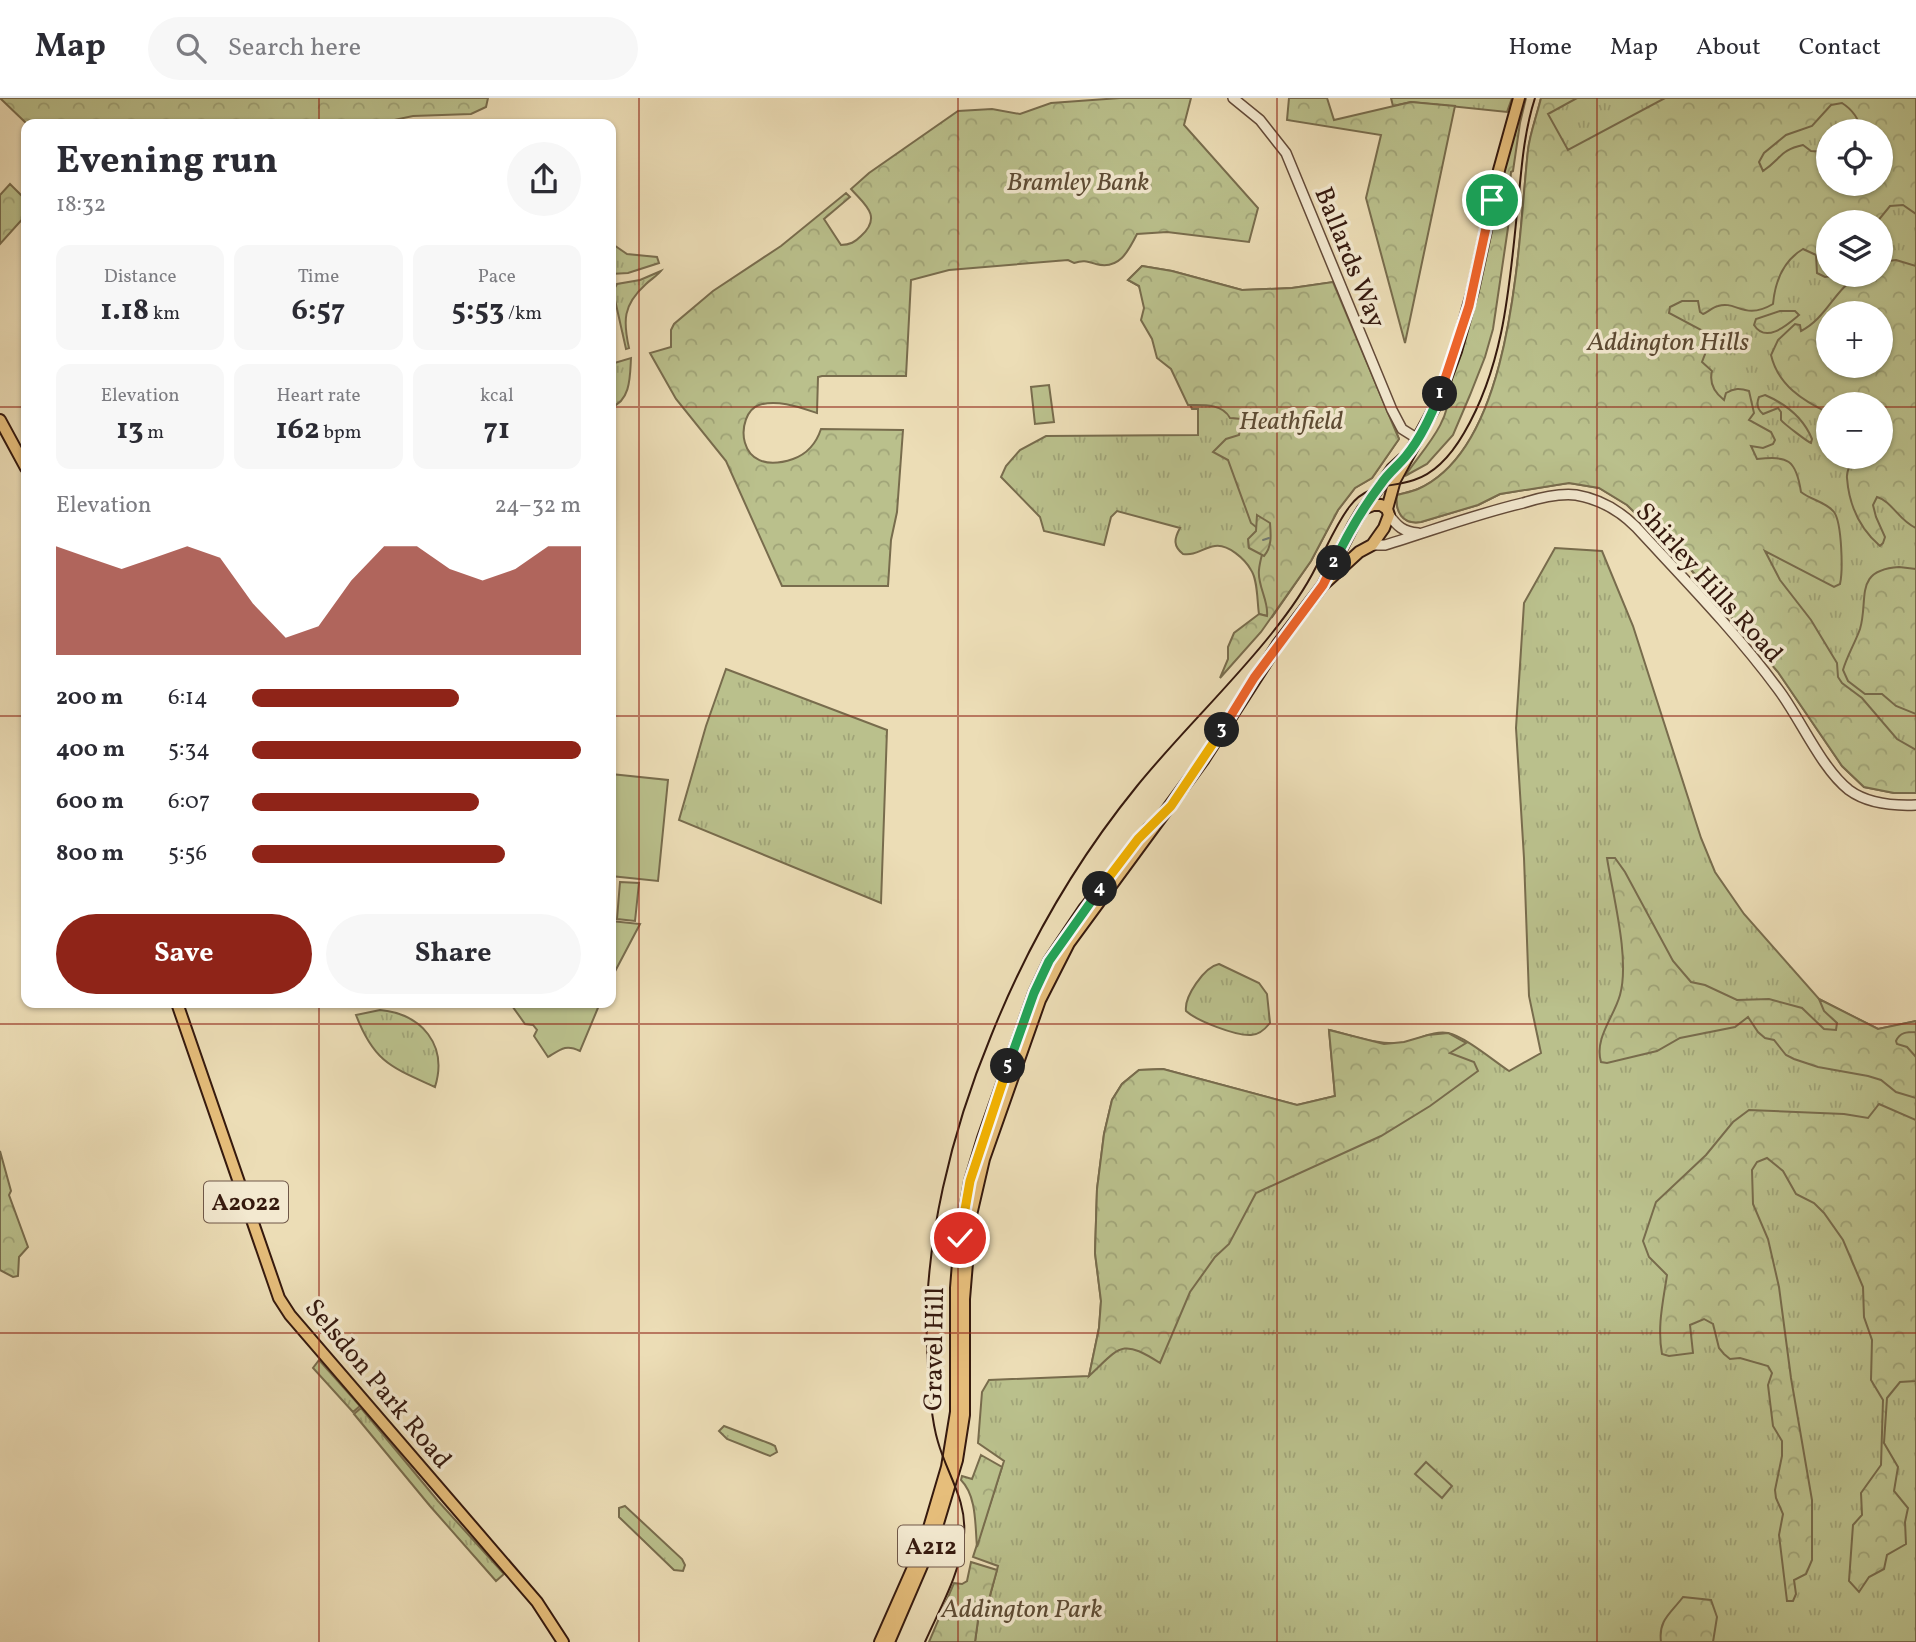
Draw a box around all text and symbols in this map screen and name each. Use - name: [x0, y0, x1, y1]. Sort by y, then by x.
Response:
- search box: [148, 17, 638, 80]
- text: Map: [35, 25, 106, 71]
- icon: search: [172, 29, 210, 67]
- text: Search here: [228, 30, 361, 66]
- text: Home: [1508, 31, 1572, 65]
- text: Map: [1610, 31, 1658, 65]
- text: About: [1696, 31, 1761, 65]
- text: Contact: [1799, 31, 1881, 65]
- map controls: [1816, 119, 1893, 469]
- button: locate: [1816, 119, 1893, 196]
- text: Evening run: [56, 136, 278, 189]
- button: share: [507, 142, 581, 216]
- park label: Bramley Bank: [1007, 165, 1149, 201]
- pin: [1462, 170, 1522, 230]
- icon: arrive: [1473, 181, 1511, 219]
- street label: Ballards Way: [1305, 182, 1394, 334]
- text: 18:32: [56, 189, 106, 221]
- button: layers: [1816, 210, 1893, 287]
- text: Distance: [104, 264, 177, 290]
- text: Time: [298, 264, 339, 290]
- text: Pace: [478, 264, 516, 290]
- text: 1.18: [100, 290, 149, 332]
- text: 6:57: [292, 290, 345, 332]
- text: 5:53: [452, 290, 504, 332]
- text: km: [149, 301, 180, 327]
- text: /km: [504, 301, 542, 327]
- button: +: [1816, 301, 1893, 378]
- park label: Addington Hills: [1586, 325, 1749, 361]
- pin: 1: [1422, 376, 1458, 412]
- text: 1: [1436, 380, 1443, 406]
- text: Elevation: [101, 383, 180, 409]
- text: Heart rate: [277, 383, 360, 409]
- text: kcal: [480, 383, 514, 409]
- button: −: [1816, 392, 1893, 469]
- park label: Heathfield: [1239, 404, 1344, 440]
- text: 13: [116, 409, 144, 451]
- text: 162: [275, 409, 320, 451]
- text: 71: [484, 409, 510, 451]
- text: m: [144, 420, 164, 446]
- text: bpm: [320, 420, 362, 446]
- text: Elevation: [56, 490, 152, 522]
- text: 24–32 m: [494, 490, 581, 522]
- street label: Shirley Hills Road: [1627, 495, 1790, 672]
- pin: 2: [1316, 546, 1352, 580]
- text: 2: [1329, 549, 1338, 575]
- text: 200 m: [56, 682, 123, 714]
- text: 6:14: [168, 682, 208, 714]
- pin: 3: [1204, 712, 1240, 748]
- text: 3: [1217, 716, 1226, 742]
- text: 400 m: [56, 734, 125, 766]
- text: 5:34: [168, 734, 210, 766]
- text: 600 m: [56, 786, 124, 818]
- text: 6:07: [168, 786, 210, 818]
- text: 800 m: [56, 838, 124, 870]
- text: 5:56: [168, 838, 207, 870]
- pin: 4: [1082, 872, 1118, 906]
- text: 4: [1094, 875, 1105, 901]
- button: Save: [56, 914, 312, 994]
- button: Share: [326, 914, 581, 994]
- pin: 5: [990, 1048, 1026, 1084]
- text: 5: [1003, 1052, 1012, 1078]
- road number: A2022: [204, 1182, 288, 1222]
- pin: [930, 1208, 990, 1268]
- icon: check: [941, 1219, 979, 1257]
- street label: Gravel Hill: [916, 1287, 954, 1411]
- street label: Selsdon Park Road: [296, 1292, 459, 1477]
- road number: A212: [898, 1526, 964, 1566]
- park label: Addington Park: [940, 1592, 1103, 1628]

